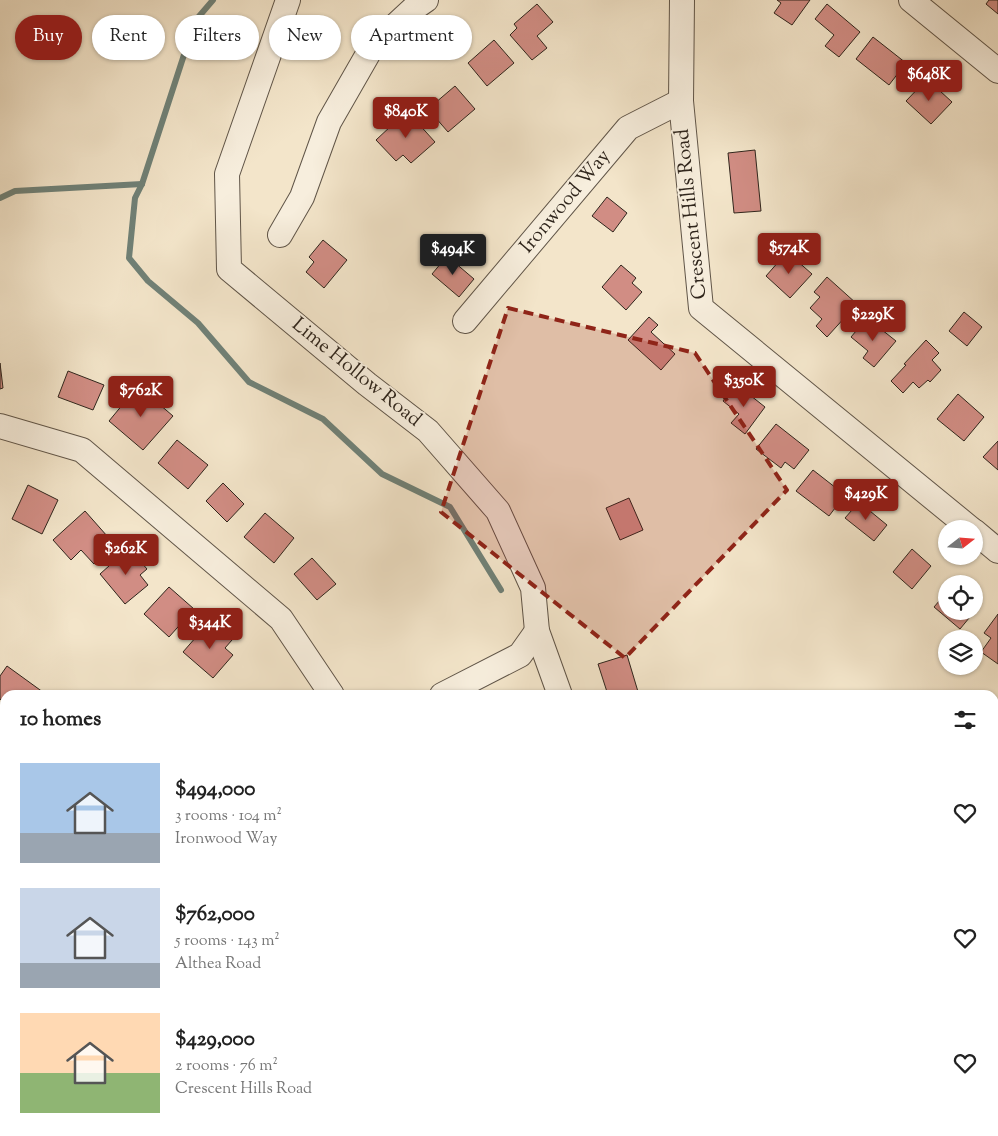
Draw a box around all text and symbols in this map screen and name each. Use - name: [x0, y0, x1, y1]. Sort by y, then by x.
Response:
- chip: Buy: [15, 15, 82, 60]
- chip: Rent: [92, 15, 165, 60]
- chip: Filters: [175, 15, 259, 60]
- chip: New: [269, 15, 341, 60]
- chip: Apartment: [351, 15, 472, 60]
- pin: $648K: [894, 59, 964, 102]
- text: $648K: [907, 64, 951, 87]
- pin: $840K: [371, 96, 441, 139]
- text: $840K: [384, 101, 428, 124]
- street label: Crescent Hills Road: [669, 127, 715, 301]
- street label: Ironwood Way: [514, 144, 618, 260]
- pin: $574K: [754, 232, 824, 275]
- pin: $494K: [418, 234, 488, 276]
- text: $574K: [769, 237, 809, 260]
- text: $494K: [431, 238, 475, 261]
- pin: $229K: [838, 300, 908, 342]
- text: $229K: [852, 304, 894, 327]
- street label: Lime Hollow Road: [285, 311, 427, 435]
- pin: $350K: [709, 366, 779, 408]
- text: $350K: [724, 370, 764, 393]
- pin: $762K: [106, 376, 176, 418]
- text: $762K: [119, 380, 163, 403]
- pin: $429K: [831, 478, 901, 521]
- text: $429K: [844, 483, 888, 506]
- north arrow: [938, 520, 982, 565]
- map controls: [938, 520, 983, 675]
- pin: $262K: [91, 534, 161, 576]
- text: $262K: [105, 538, 147, 561]
- button: locate: [938, 575, 983, 620]
- pin: $344K: [175, 608, 245, 650]
- text: $344K: [189, 612, 231, 635]
- button: layers: [938, 630, 983, 675]
- text: 10 homes: [20, 705, 101, 735]
- icon: filters: [951, 706, 979, 734]
- text: $494,000: [175, 775, 255, 805]
- icon: home: [60, 783, 120, 843]
- icon: heart: [951, 799, 979, 827]
- text: 3 rooms · 104 m²: [175, 805, 282, 828]
- text: Ironwood Way: [175, 828, 277, 851]
- text: $762,000: [175, 900, 255, 930]
- icon: home: [60, 908, 120, 968]
- icon: heart: [951, 924, 979, 952]
- text: 5 rooms · 143 m²: [175, 930, 280, 953]
- text: Althea Road: [175, 953, 261, 976]
- text: $429,000: [175, 1025, 255, 1055]
- icon: home: [60, 1033, 120, 1093]
- icon: heart: [951, 1049, 979, 1077]
- text: 2 rooms · 76 m²: [175, 1055, 278, 1078]
- text: Crescent Hills Road: [175, 1078, 312, 1101]

